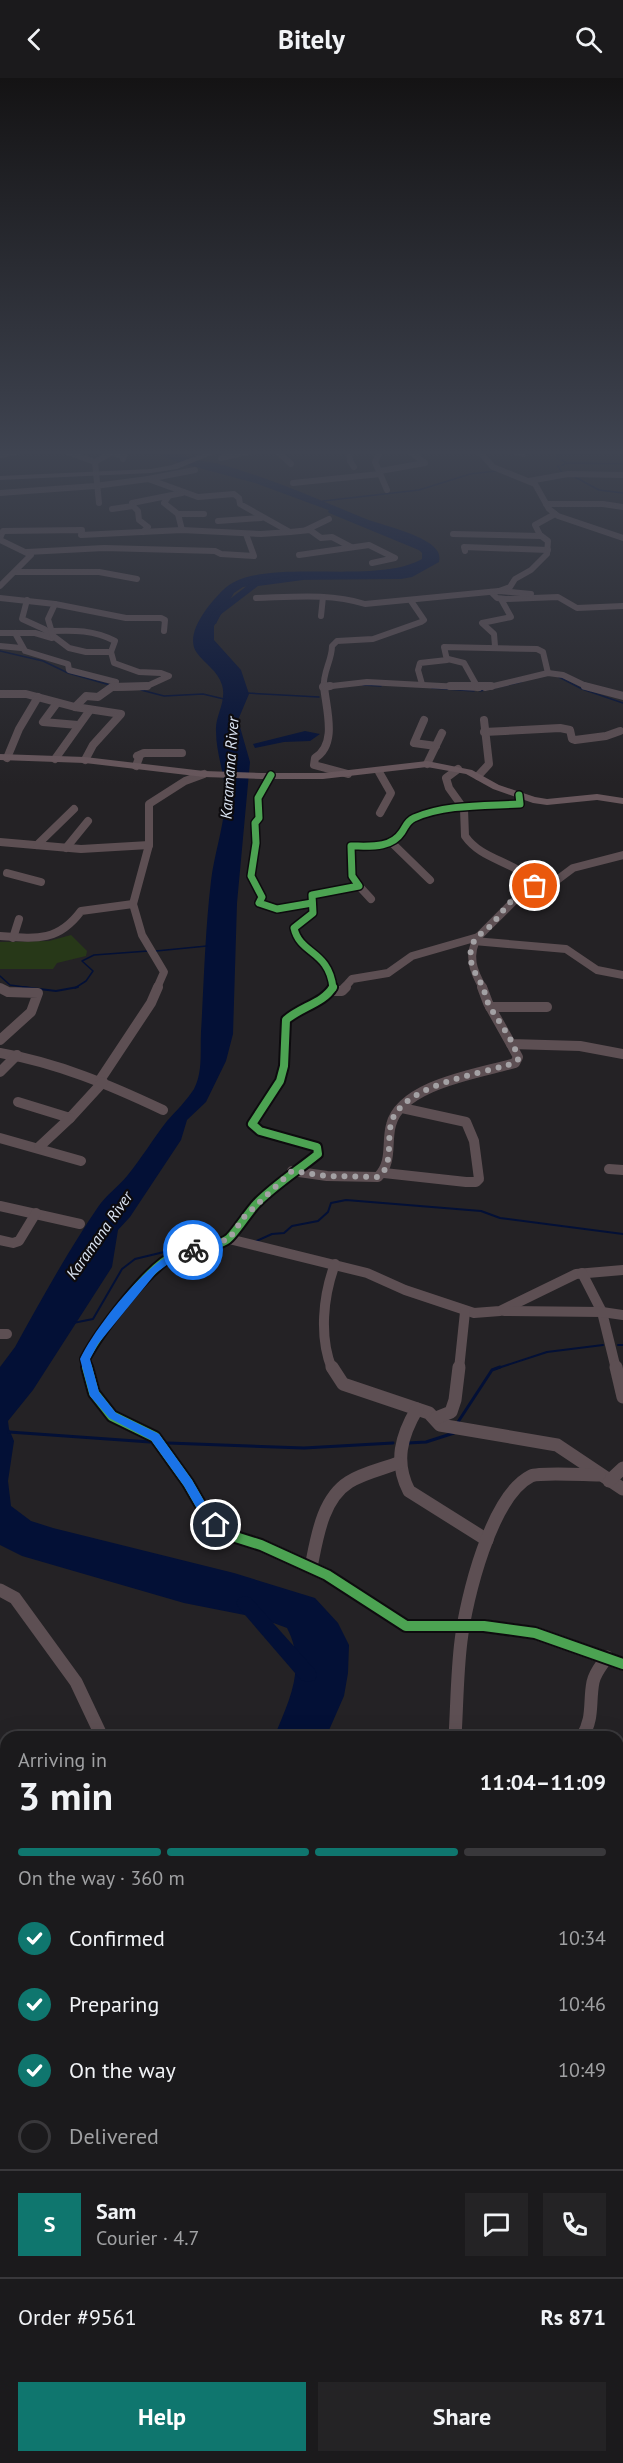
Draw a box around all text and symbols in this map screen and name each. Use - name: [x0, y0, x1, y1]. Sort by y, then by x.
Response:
- text: Bitely: [278, 22, 345, 56]
- icon: back: [18, 23, 51, 56]
- icon: search: [572, 23, 605, 56]
- water label: Karamana River: [215, 714, 243, 820]
- pin: [509, 860, 560, 911]
- icon: bag: [518, 869, 551, 902]
- water label: Karamana River: [61, 1186, 138, 1283]
- courier: [163, 1220, 223, 1280]
- icon: bike: [177, 1234, 210, 1267]
- pin: [190, 1499, 241, 1550]
- icon: home: [199, 1508, 232, 1541]
- text: Arriving in: [18, 1747, 107, 1773]
- text: 11:04–11:09: [480, 1768, 606, 1796]
- text: 3 min: [18, 1770, 113, 1821]
- text: On the way · 360 m: [18, 1865, 185, 1891]
- icon: check: [18, 1922, 51, 1955]
- text: Confirmed: [69, 1924, 165, 1952]
- text: 10:34: [558, 1925, 606, 1951]
- icon: check: [18, 1988, 51, 2021]
- text: Preparing: [69, 1990, 159, 2018]
- text: 10:46: [558, 1991, 606, 2017]
- icon: check: [18, 2054, 51, 2087]
- text: On the way: [69, 2056, 176, 2084]
- text: 10:49: [558, 2057, 606, 2083]
- text: Delivered: [69, 2122, 159, 2150]
- button: chat: [465, 2193, 528, 2256]
- button: phone: [543, 2193, 606, 2256]
- text: Sam: [96, 2197, 136, 2225]
- text: S: [44, 2210, 55, 2238]
- text: Courier · 4.7: [96, 2225, 199, 2251]
- text: Order #9561: [18, 2303, 137, 2331]
- text: Rs 871: [540, 2303, 606, 2331]
- button: Help: [18, 2382, 306, 2451]
- button: Share: [318, 2382, 606, 2451]

